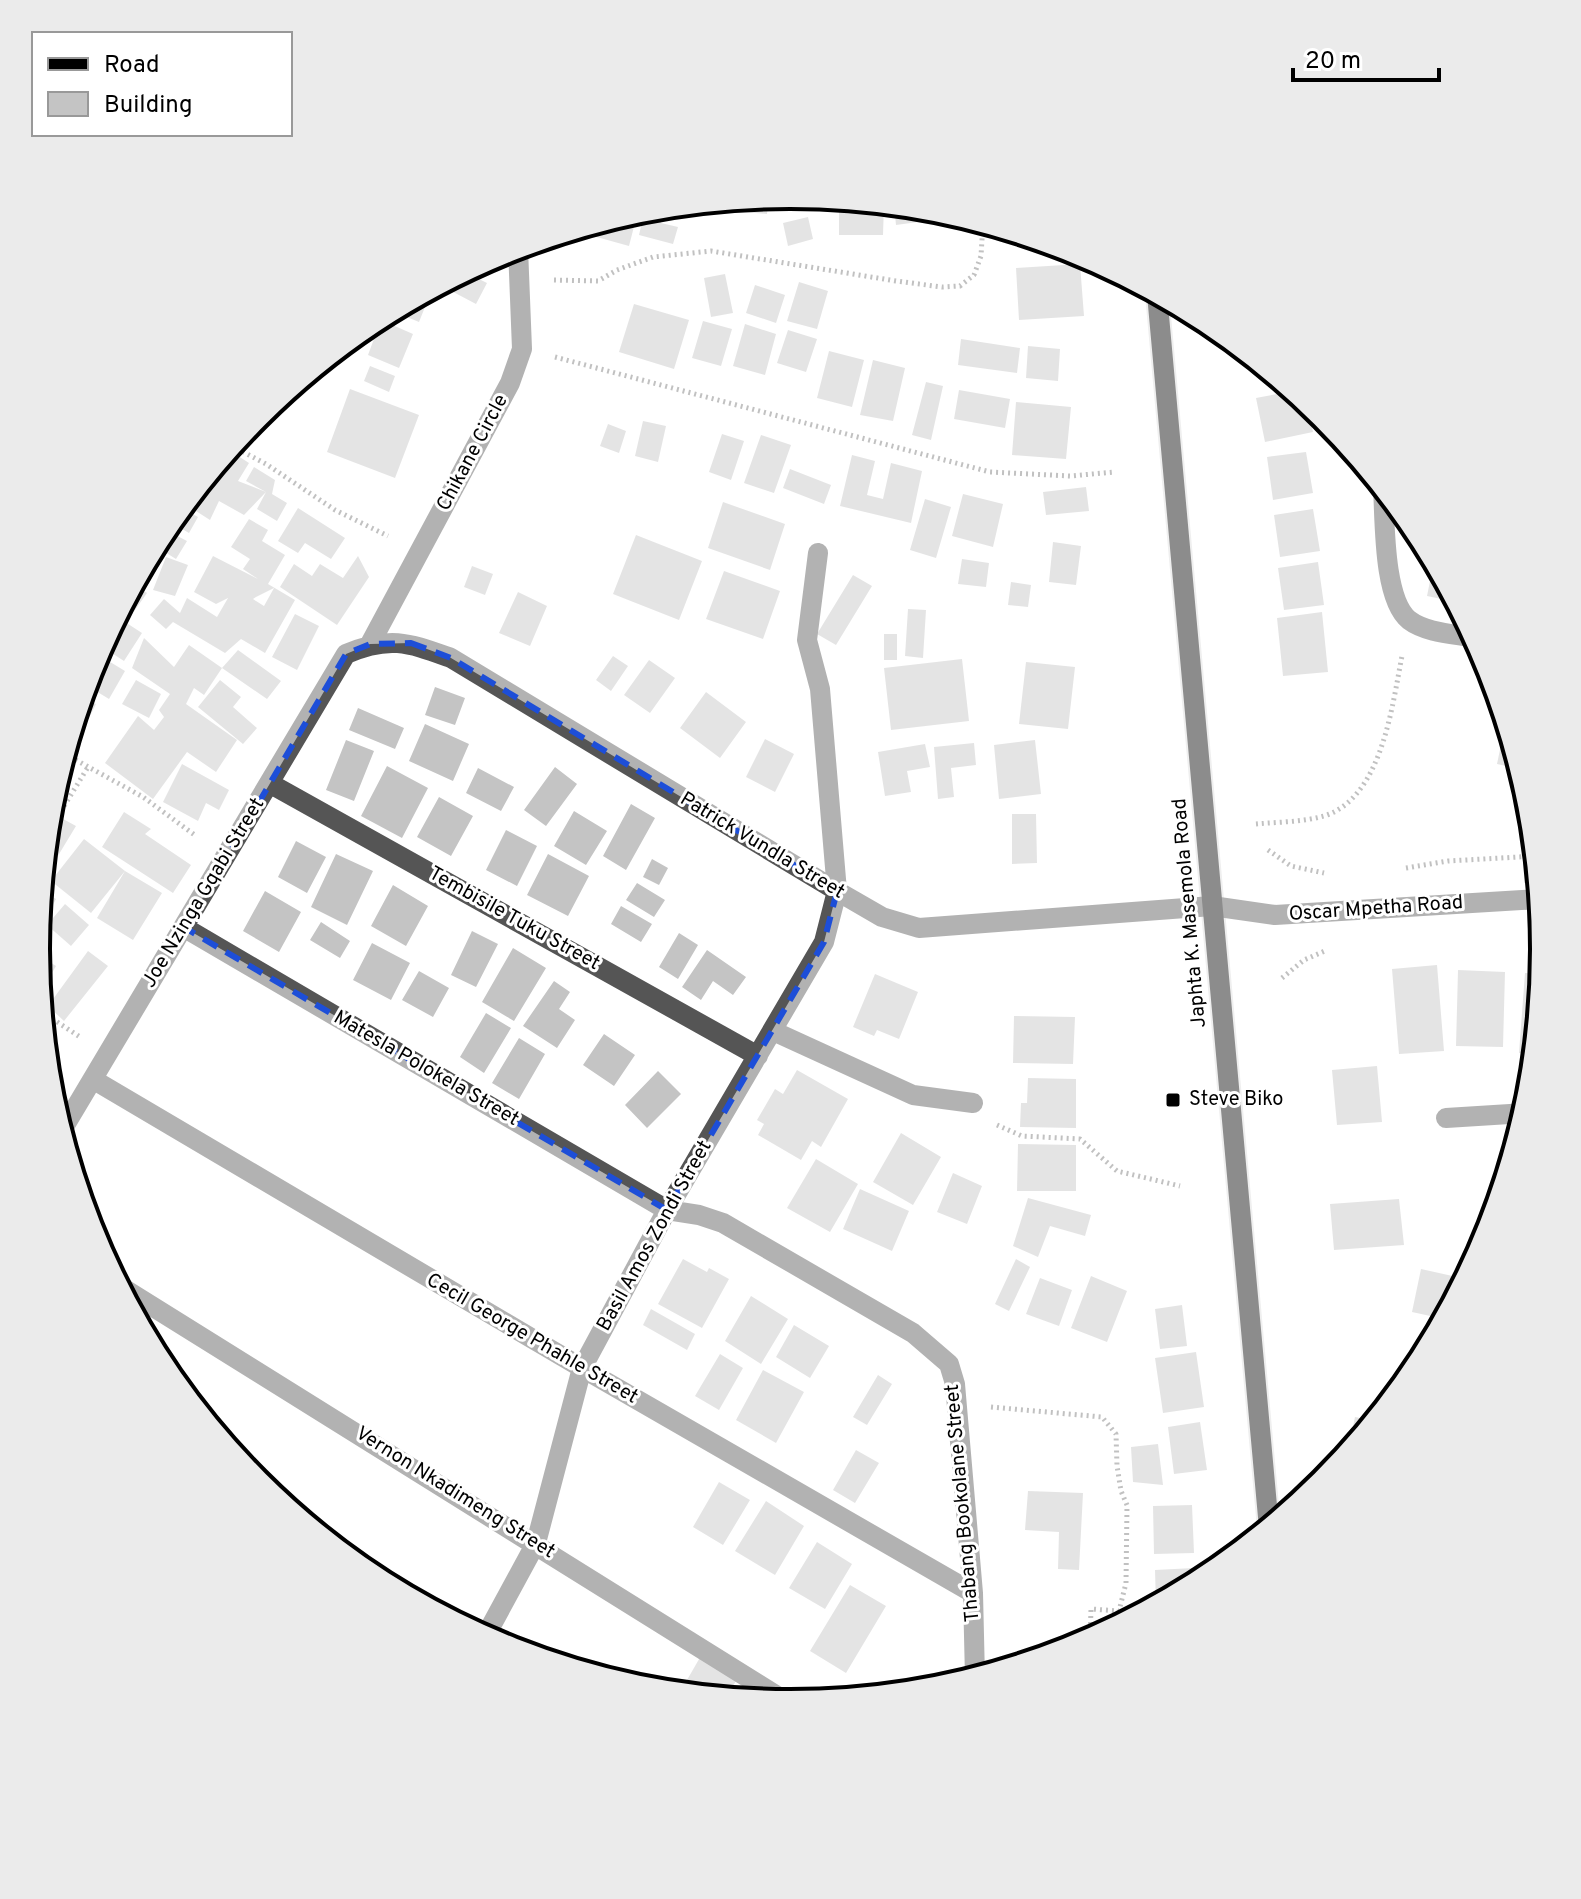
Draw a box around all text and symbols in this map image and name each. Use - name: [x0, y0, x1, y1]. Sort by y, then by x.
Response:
- legend: [32, 32, 292, 136]
- scale bar: [1293, 32, 1439, 82]
- text: 20 m: [1305, 47, 1361, 77]
- text: Road: [104, 51, 160, 81]
- text: Building: [104, 91, 193, 121]
- street label: Chikane Circle: [431, 390, 515, 516]
- street label: Patrick Vundla Street: [675, 786, 849, 906]
- street label: Joe Nzinga Gqabi Street: [137, 793, 271, 993]
- street label: Japhta K. Masemola Road: [1167, 797, 1213, 1029]
- street label: Tembisile Tuku Street: [424, 861, 604, 977]
- street label: Oscar Mpetha Road: [1288, 890, 1464, 928]
- street label: Matesla Polokela Street: [329, 1005, 523, 1133]
- place label: Steve Biko: [1189, 1087, 1283, 1113]
- marker: Steve Biko: [1164, 1091, 1182, 1109]
- street label: Basil Amos Zondi Street: [592, 1136, 718, 1336]
- street label: Cecil George Phahle Street: [421, 1268, 643, 1410]
- street label: Thabang Bookolane Street: [940, 1383, 986, 1623]
- street label: Vernon Nkadimeng Street: [350, 1421, 560, 1565]

